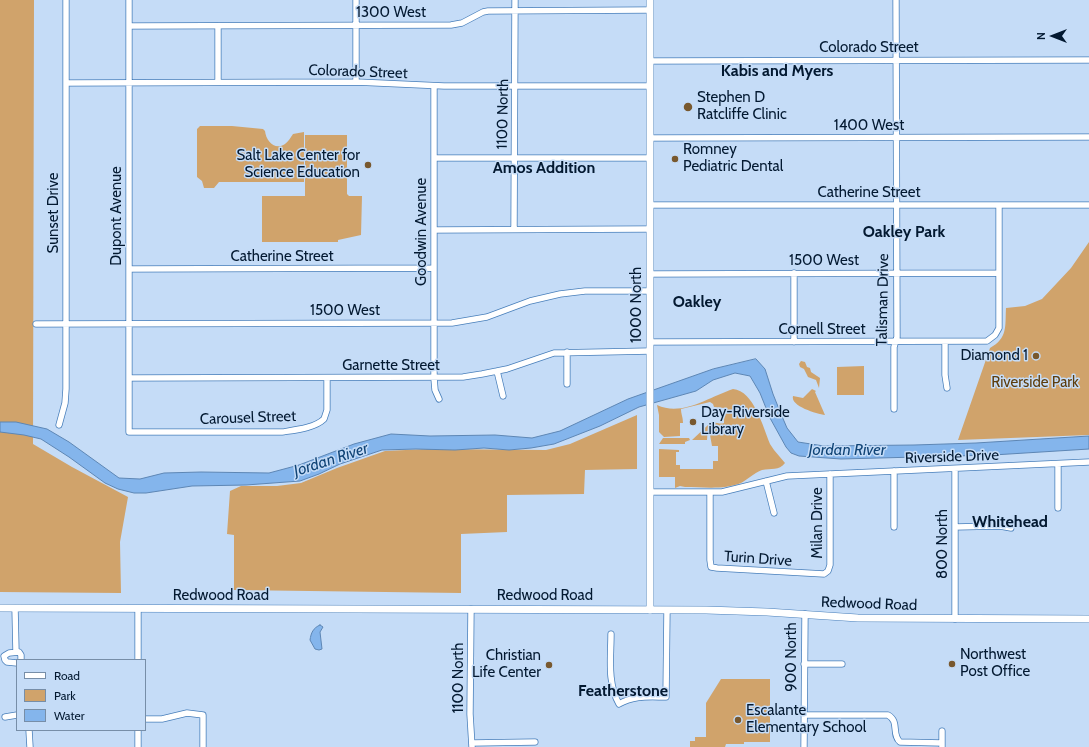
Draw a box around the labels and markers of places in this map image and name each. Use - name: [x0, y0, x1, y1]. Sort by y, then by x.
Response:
- place label: Stephen D Ratcliffe Clinic: [697, 89, 787, 124]
- marker: Stephen D Ratcliffe Clinic: [682, 101, 694, 113]
- place label: Romney Pediatric Dental: [683, 141, 783, 176]
- place label: Salt Lake Center for Science Education: [236, 147, 360, 182]
- marker: Romney Pediatric Dental: [670, 154, 680, 164]
- marker: Salt Lake Center for Science Education: [363, 160, 373, 170]
- place label: Diamond 1: [960, 347, 1028, 365]
- marker: Diamond 1: [1031, 351, 1041, 361]
- place label: Day-Riverside Library: [701, 404, 790, 439]
- marker: Day-Riverside Library: [688, 417, 698, 427]
- place label: Northwest Post Office: [960, 646, 1030, 681]
- place label: Christian Life Center: [472, 647, 541, 682]
- marker: Northwest Post Office: [947, 659, 957, 669]
- marker: Christian Life Center: [544, 660, 554, 670]
- place label: Escalante Elementary School: [746, 702, 866, 737]
- marker: Escalante Elementary School: [733, 715, 743, 725]

